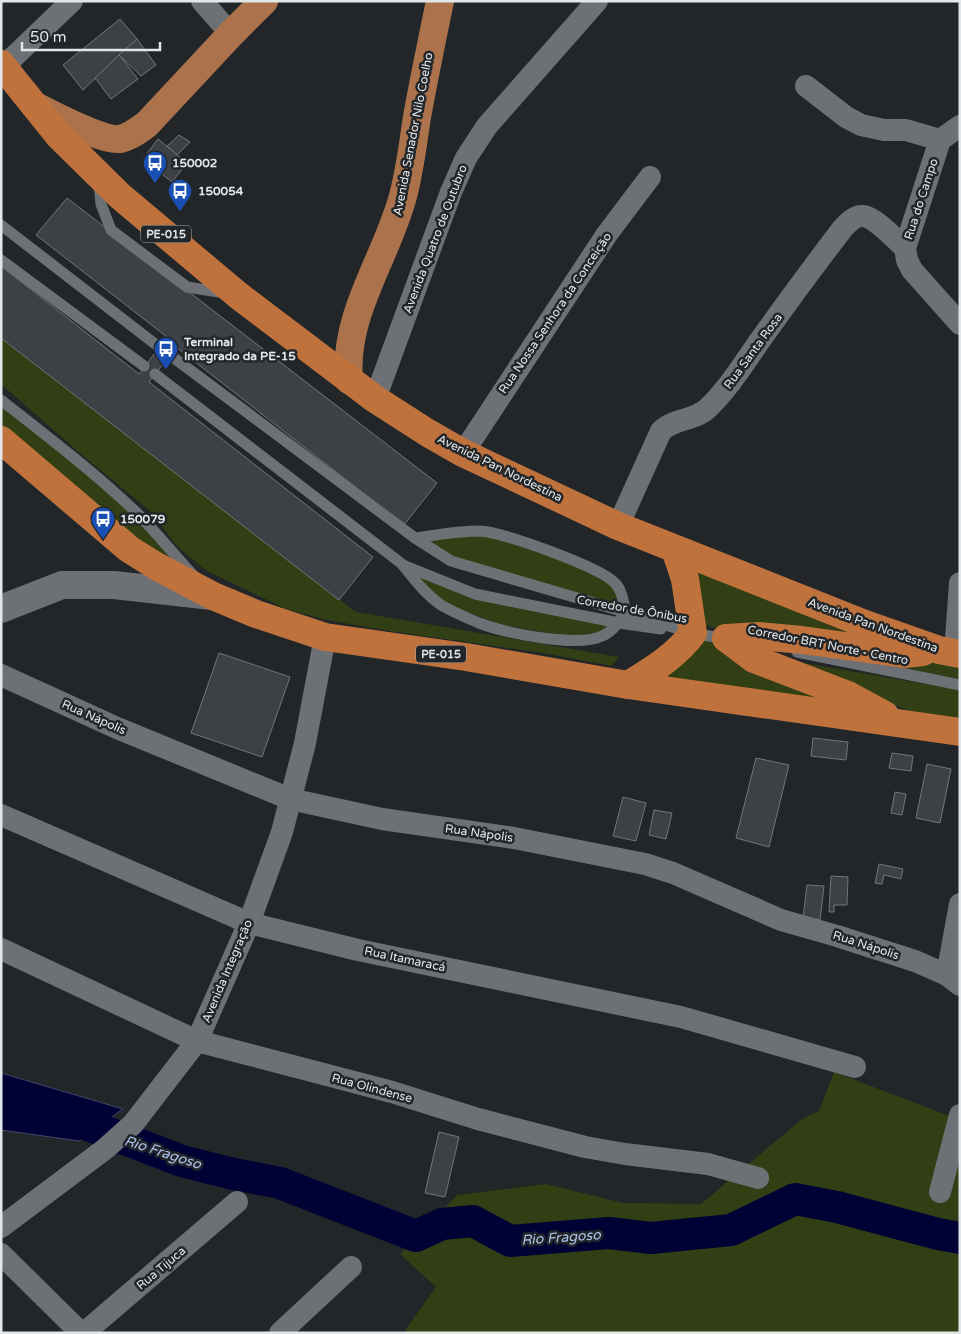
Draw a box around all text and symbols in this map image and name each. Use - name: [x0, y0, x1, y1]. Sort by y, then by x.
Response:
- scale bar: [22, 20, 160, 52]
- text: 50 m: [30, 28, 67, 46]
- street label: Avenida Senador Nilo Coelho: [390, 51, 436, 217]
- bus stop icon: 150002: [142, 150, 168, 184]
- place label: 150002: [172, 156, 217, 170]
- street label: Rua do Campo: [901, 157, 941, 241]
- street label: Avenida Quatro de Outubro: [400, 163, 470, 315]
- bus stop icon: 150054: [167, 178, 193, 212]
- place label: 150054: [198, 184, 244, 198]
- road number: PE-015: [141, 225, 191, 242]
- street label: Rua Nossa Senhora da Conceição: [496, 230, 614, 396]
- street label: Rua Santa Rosa: [721, 311, 785, 391]
- place label: Terminal Integrado da PE-15: [183, 335, 296, 364]
- bus stop icon: Terminal Integrado da PE-15: [153, 336, 179, 370]
- street label: Avenida Pan Nordestina: [435, 432, 565, 504]
- bus stop icon: 150079: [90, 506, 116, 540]
- place label: 150079: [120, 512, 166, 526]
- street label: Corredor de Ônibus: [576, 592, 689, 626]
- street label: Avenida Pan Nordestina: [806, 595, 940, 655]
- street label: Corredor BRT Norte - Centro: [747, 623, 909, 667]
- road number: PE-015: [416, 646, 466, 662]
- street label: Rua Nápolis: [60, 697, 128, 737]
- street label: Rua Nápolis: [444, 821, 514, 845]
- street label: Avenida Integração: [199, 917, 255, 1025]
- street label: Rua Nápolis: [831, 928, 901, 962]
- street label: Rua Itamaracá: [363, 944, 447, 974]
- street label: Rua Olindense: [330, 1071, 414, 1106]
- water label: Rio Fragoso: [122, 1132, 205, 1173]
- water label: Rio Fragoso: [521, 1226, 603, 1249]
- street label: Rua Tijuca: [134, 1244, 188, 1292]

